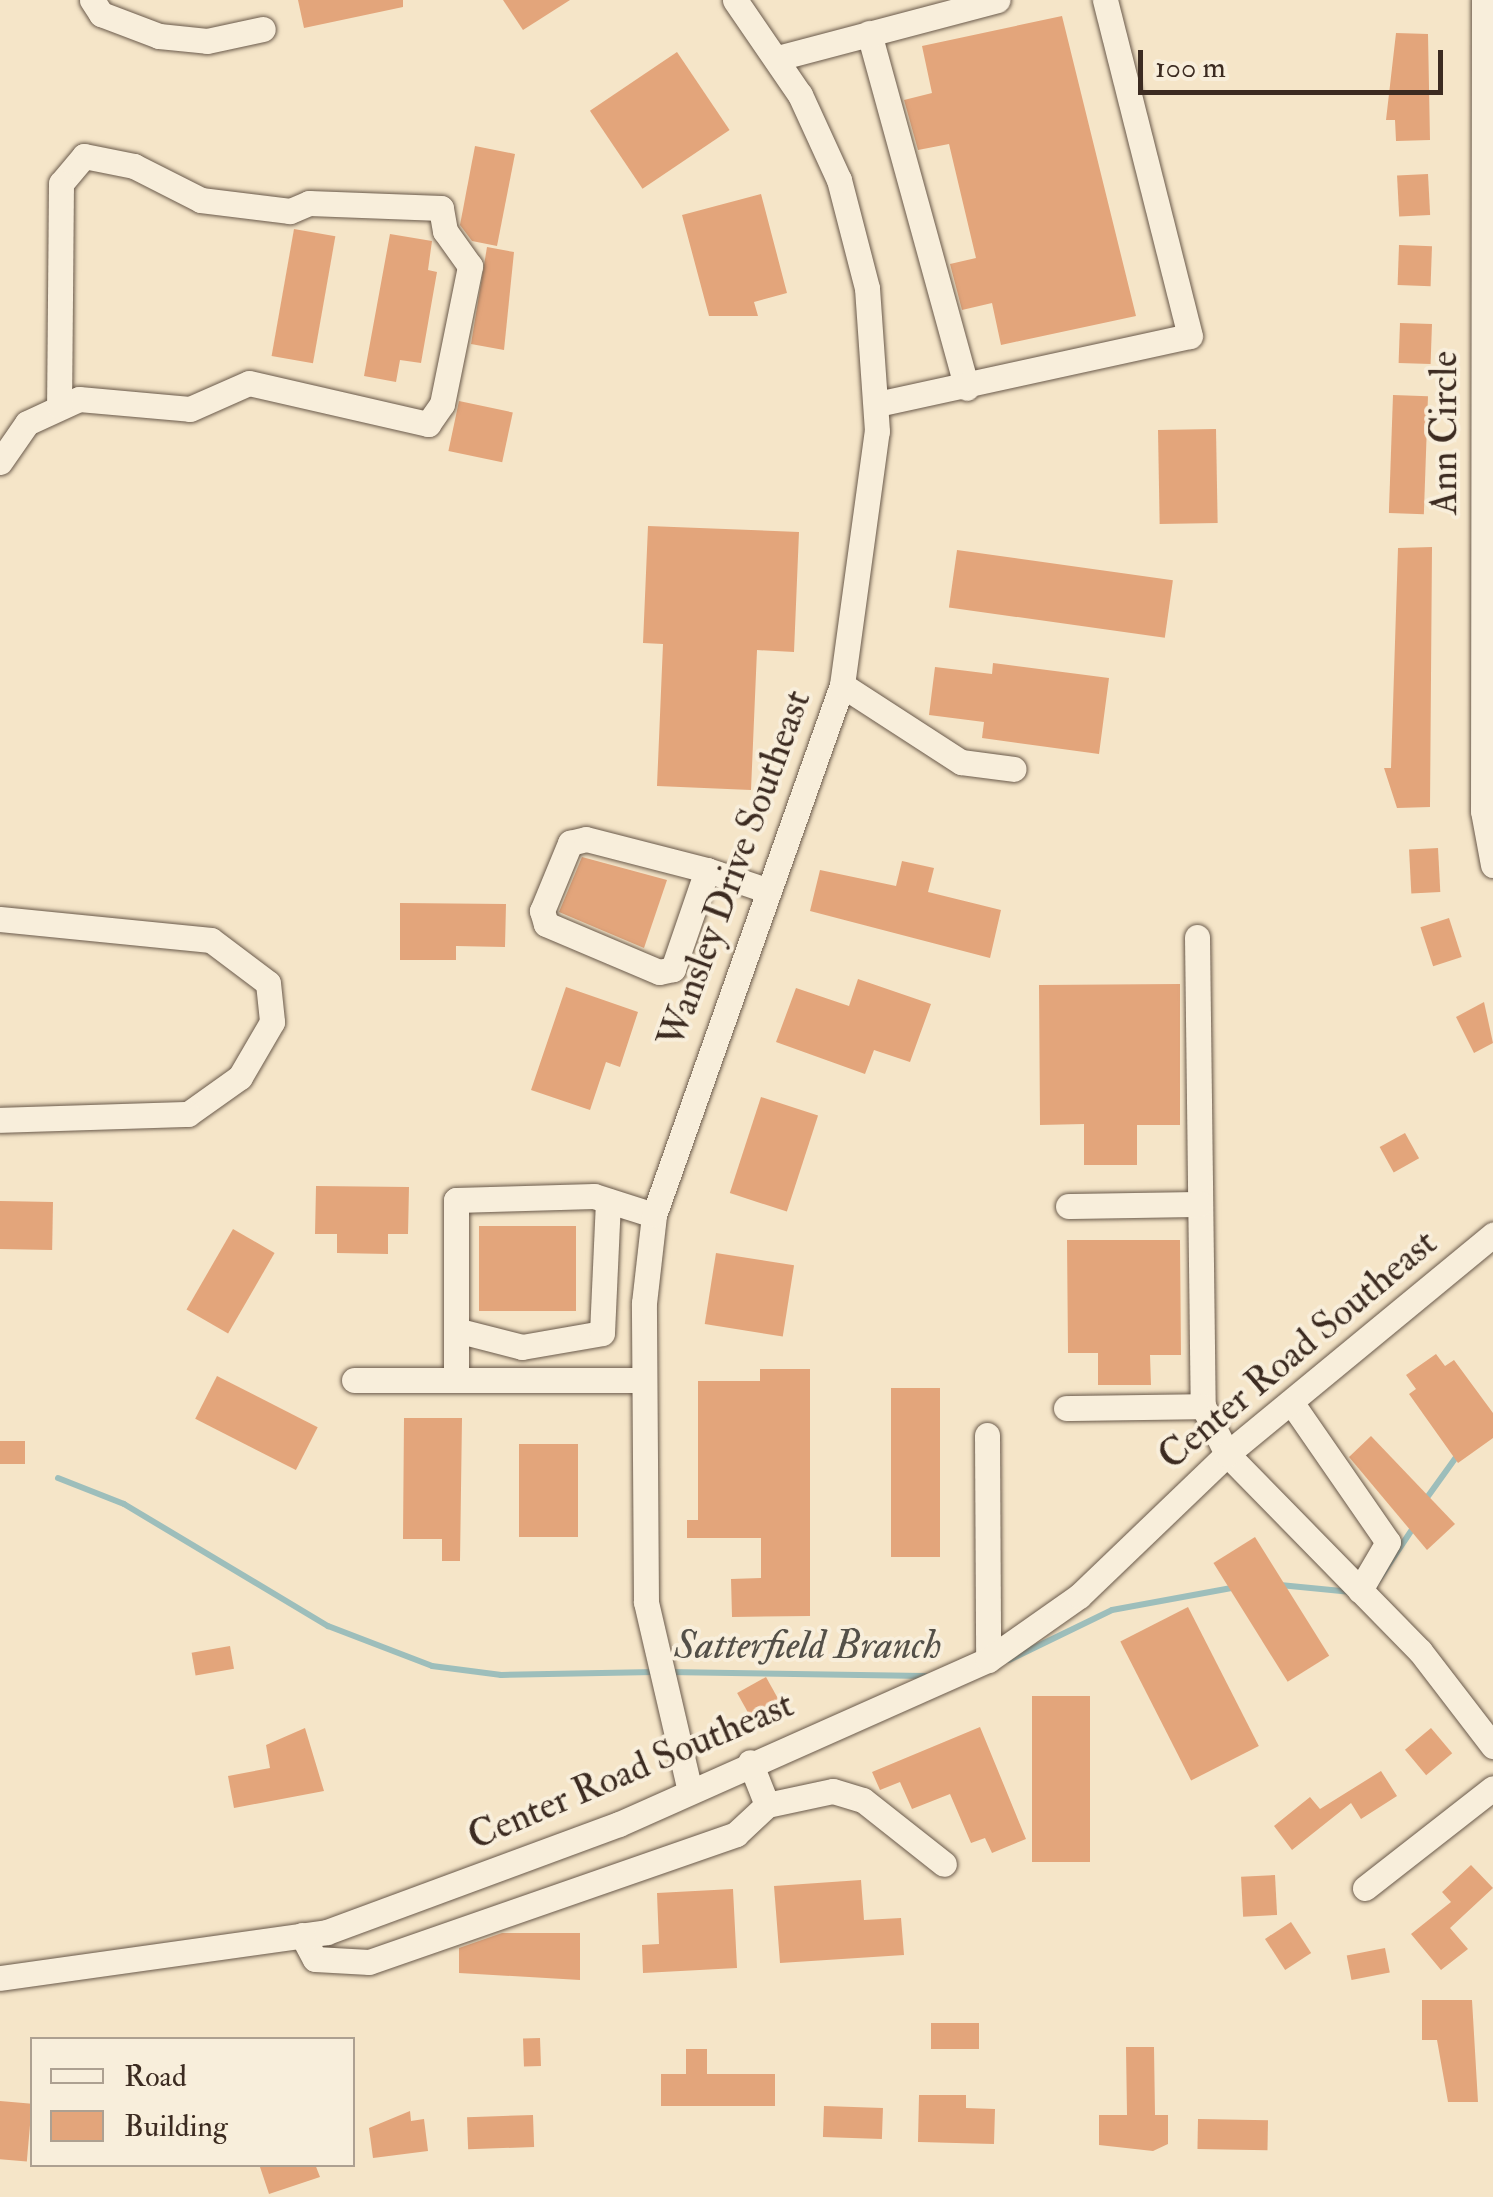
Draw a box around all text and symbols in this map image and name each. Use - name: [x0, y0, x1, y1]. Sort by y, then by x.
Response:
- scale bar: [1143, 30, 1448, 92]
- text: 100 m: [1155, 49, 1226, 86]
- street label: Ann Circle: [1422, 351, 1468, 515]
- street label: Wansley Drive Southeast: [649, 684, 821, 1054]
- street label: Center Road Southeast: [1150, 1220, 1446, 1480]
- water label: Satterfield Branch: [674, 1622, 942, 1670]
- street label: Center Road Southeast: [461, 1682, 801, 1860]
- legend: [30, 2037, 355, 2167]
- text: Road: [124, 2058, 187, 2095]
- text: Building: [124, 2108, 228, 2145]

